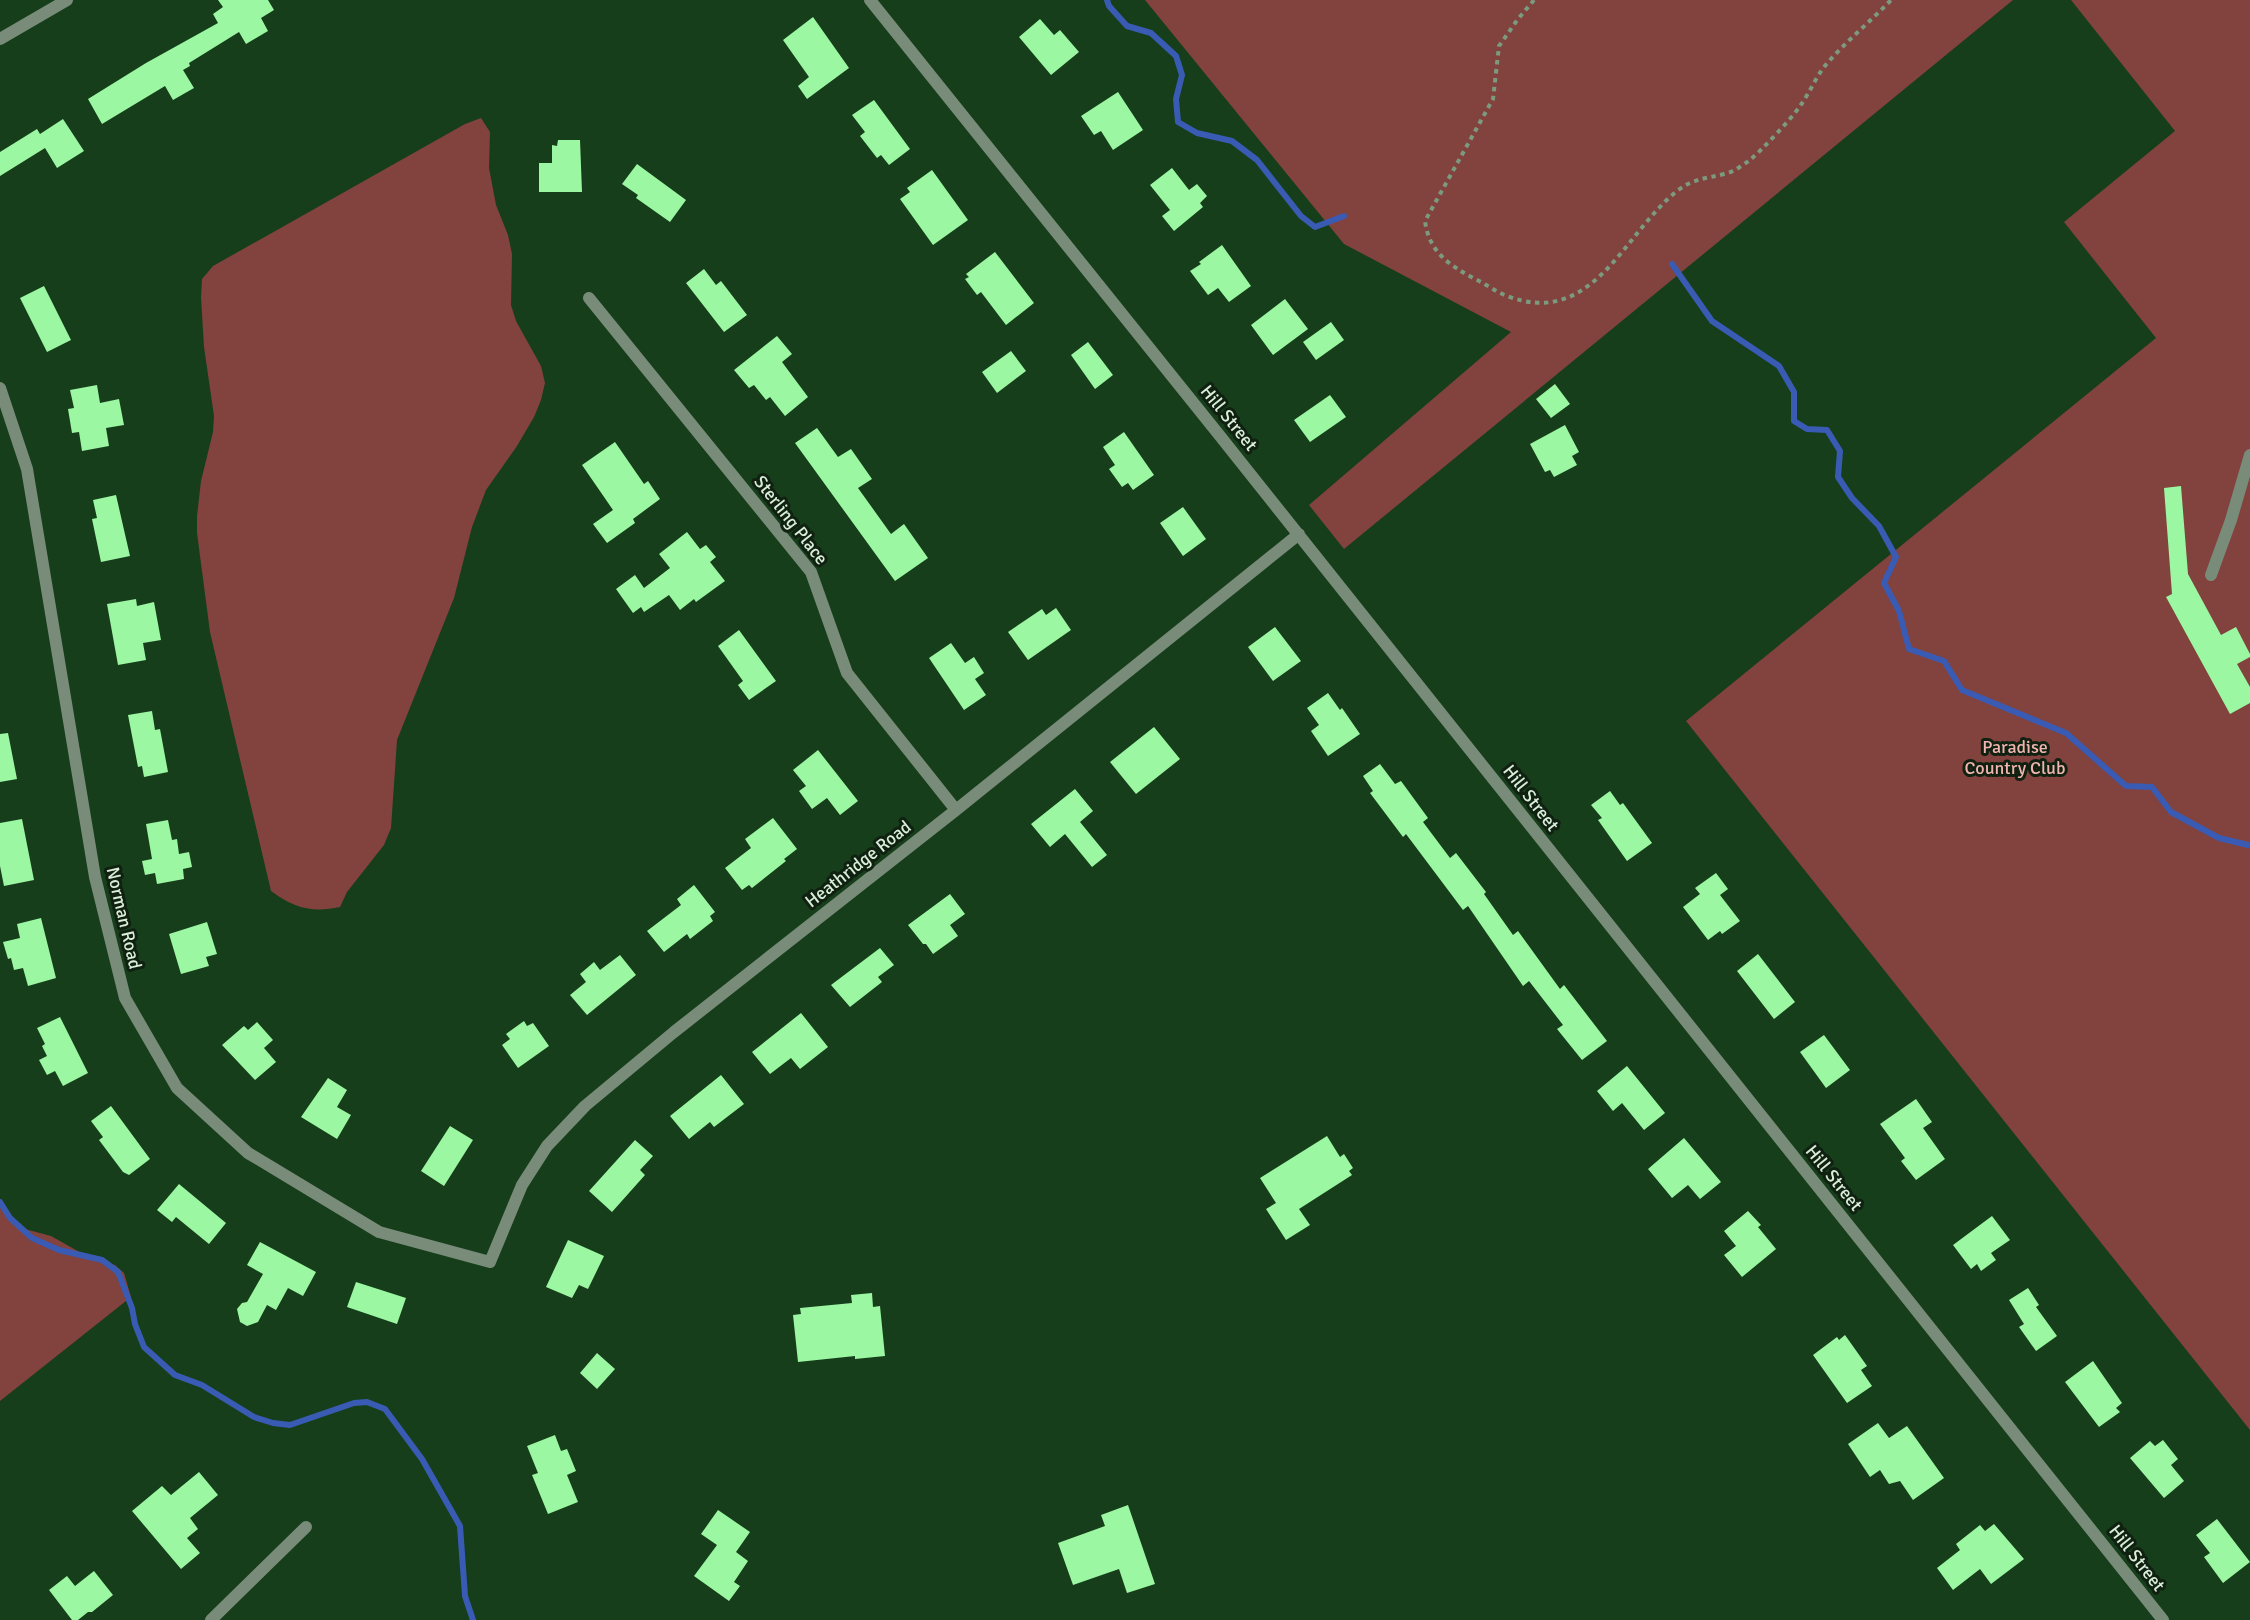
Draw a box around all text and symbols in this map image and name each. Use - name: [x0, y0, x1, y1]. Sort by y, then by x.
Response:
- street label: Hill Street: [1196, 381, 1262, 455]
- street label: Sterling Place: [749, 471, 833, 569]
- park label: Paradise Country Club: [1965, 736, 2065, 779]
- street label: Hill Street: [1498, 760, 1564, 836]
- street label: Heathridge Road: [801, 816, 915, 912]
- street label: Norman Road: [102, 865, 146, 971]
- street label: Hill Street: [1801, 1141, 1867, 1215]
- street label: Hill Street: [2104, 1520, 2170, 1596]

